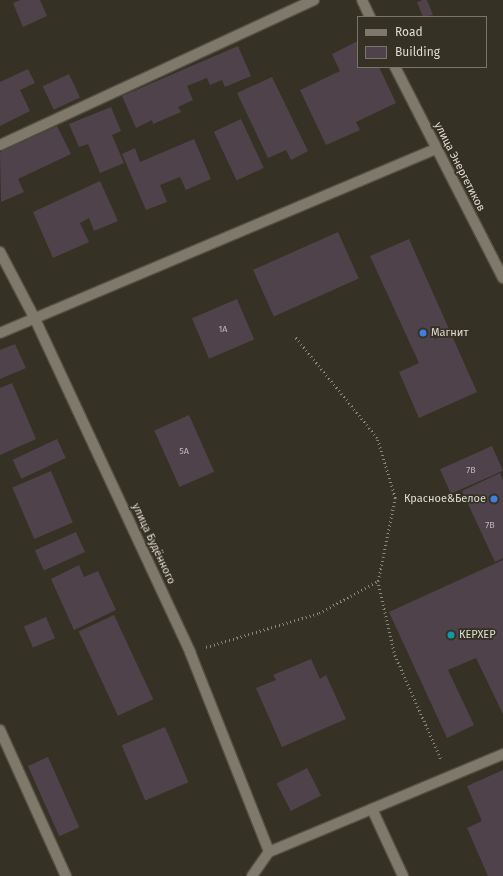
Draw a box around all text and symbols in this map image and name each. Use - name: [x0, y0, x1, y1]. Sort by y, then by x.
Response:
- legend: [357, 16, 487, 68]
- text: Road: [395, 25, 423, 39]
- text: Building: [395, 45, 440, 59]
- street label: улица Энергетиков: [431, 120, 487, 214]
- house number: 1А: [218, 324, 228, 334]
- place label: Магнит: [431, 326, 468, 340]
- marker: Магнит: [418, 328, 428, 338]
- house number: 5А: [179, 446, 189, 456]
- house number: 7В: [466, 465, 476, 475]
- place label: Красное&Белое: [404, 492, 486, 506]
- marker: Красное&Белое: [489, 494, 499, 504]
- street label: улица Будённого: [129, 502, 177, 586]
- house number: 7В: [485, 520, 495, 530]
- place label: КЕРХЕР: [459, 628, 496, 642]
- marker: КЕРХЕР: [446, 630, 456, 640]

